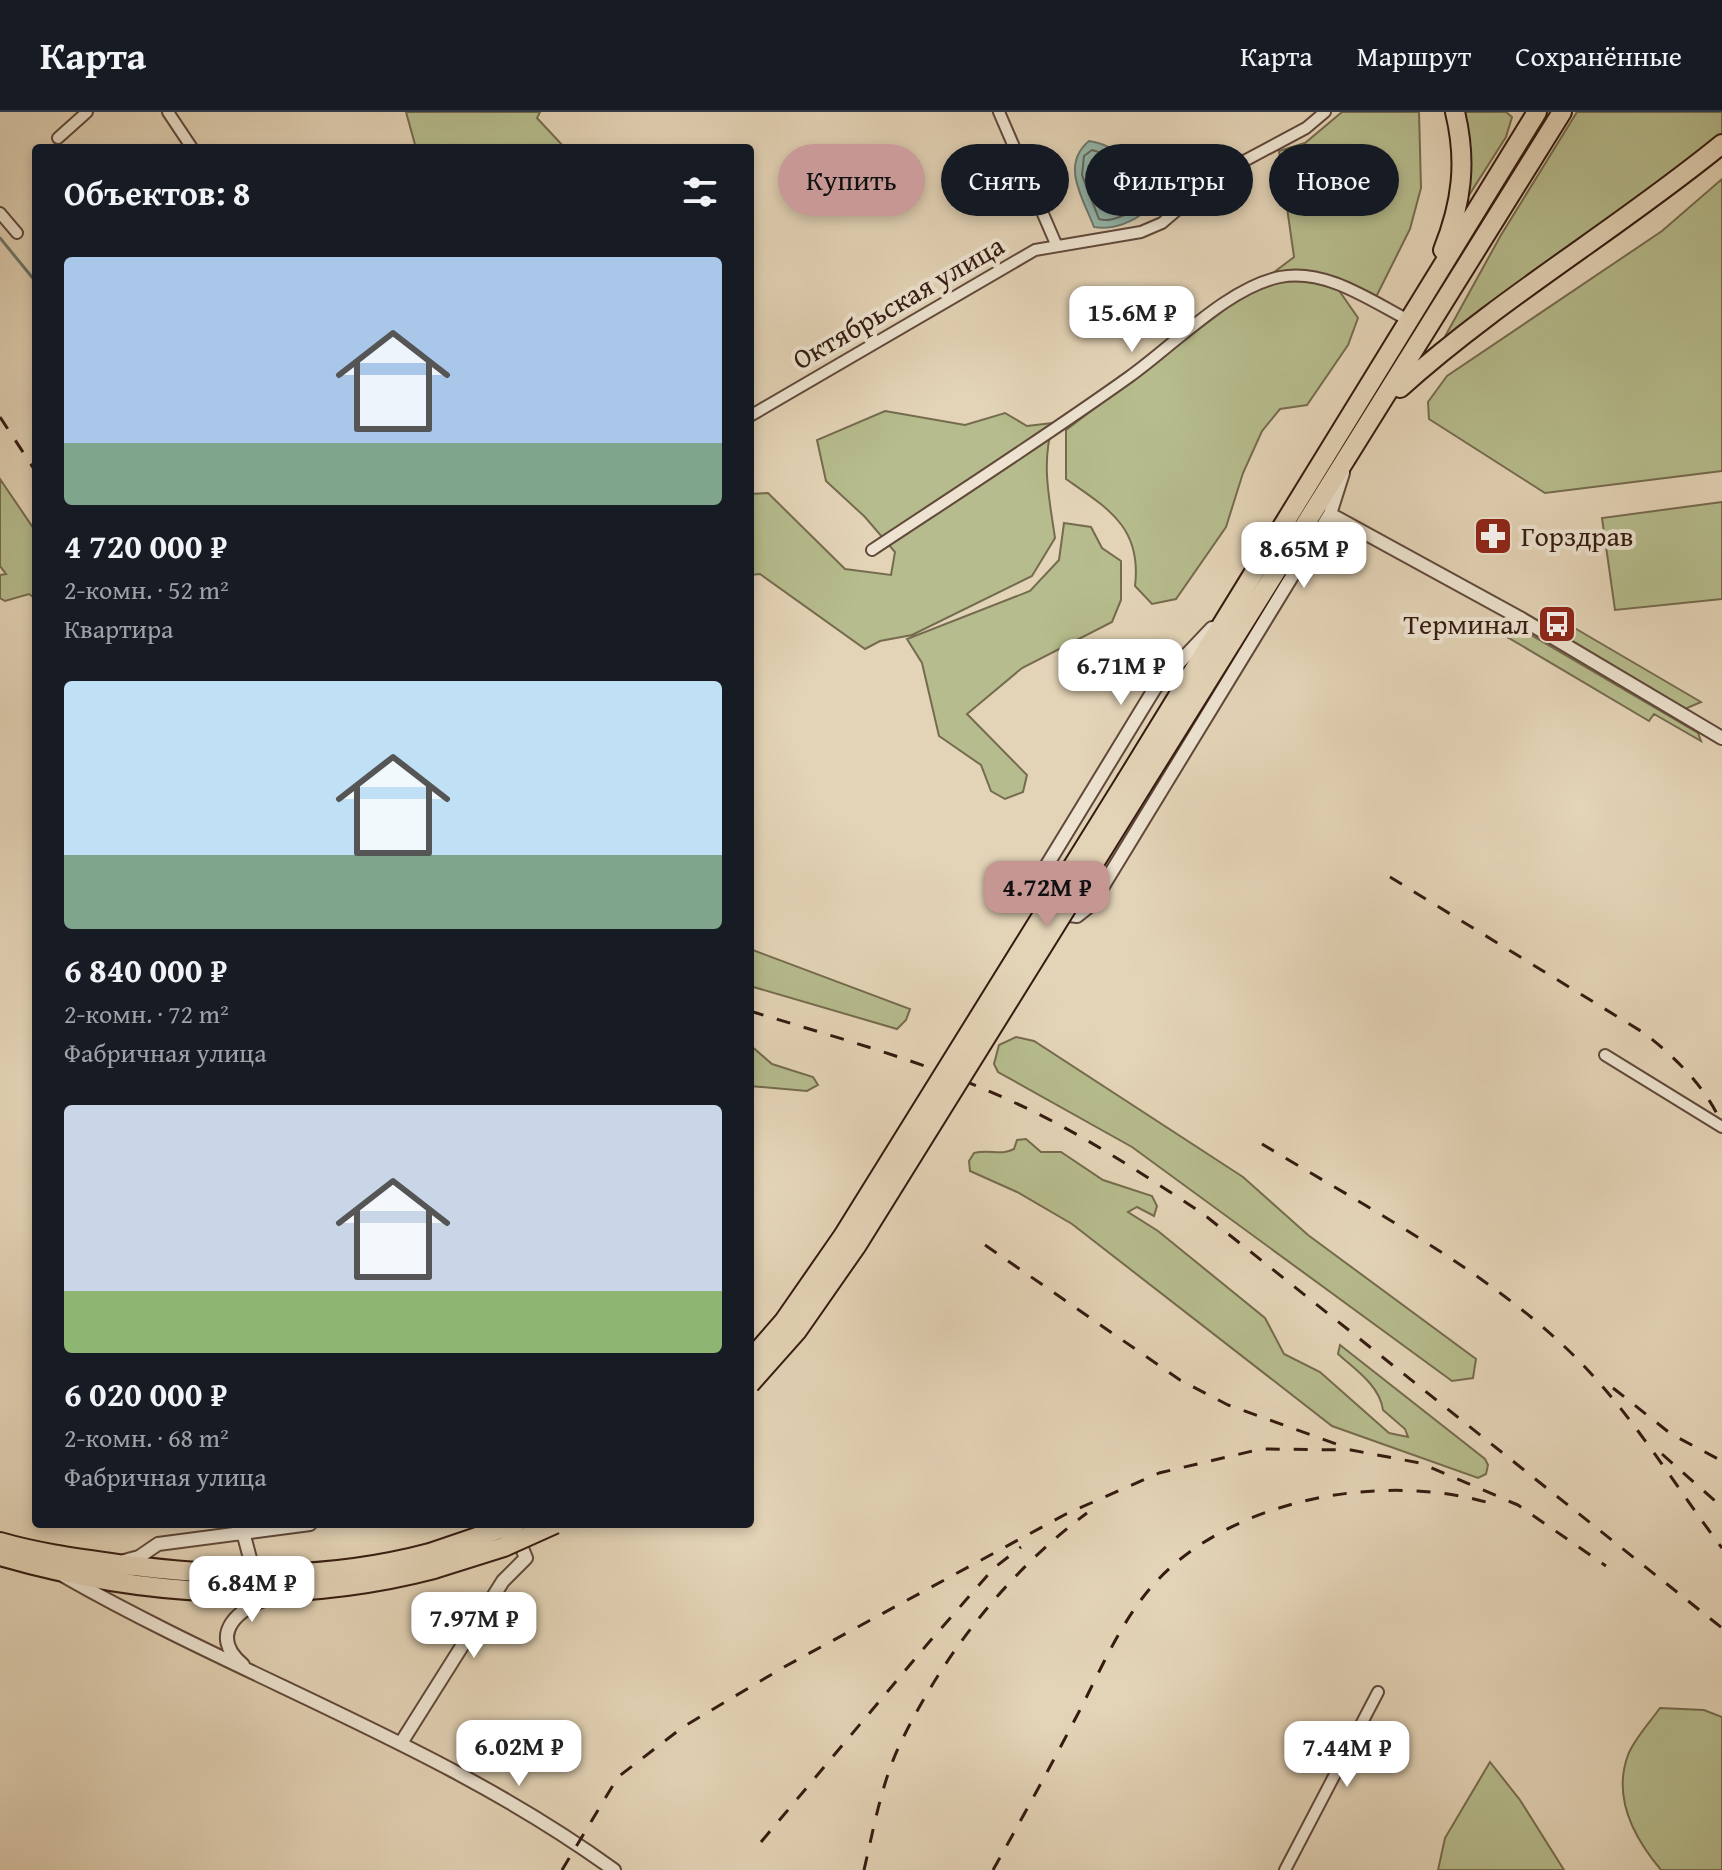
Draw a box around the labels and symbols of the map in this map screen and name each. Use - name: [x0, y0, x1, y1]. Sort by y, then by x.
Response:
- street label: Октябрьская улица: [784, 224, 1012, 379]
- pin: 15.6M ₽: [1058, 286, 1206, 354]
- pharmacy icon: Горздрав: [1472, 515, 1514, 557]
- place label: Горздрав: [1521, 515, 1633, 556]
- pin: 8.65M ₽: [1230, 522, 1378, 590]
- place label: Терминал: [1403, 603, 1529, 644]
- bus stop icon: Терминал: [1536, 603, 1578, 645]
- pin: 6.71M ₽: [1047, 639, 1195, 707]
- pin: 4.72M ₽: [973, 861, 1121, 929]
- pin: 6.84M ₽: [178, 1556, 326, 1624]
- pin: 7.97M ₽: [400, 1592, 548, 1660]
- pin: 6.02M ₽: [445, 1720, 593, 1788]
- pin: 7.44M ₽: [1273, 1721, 1421, 1789]

